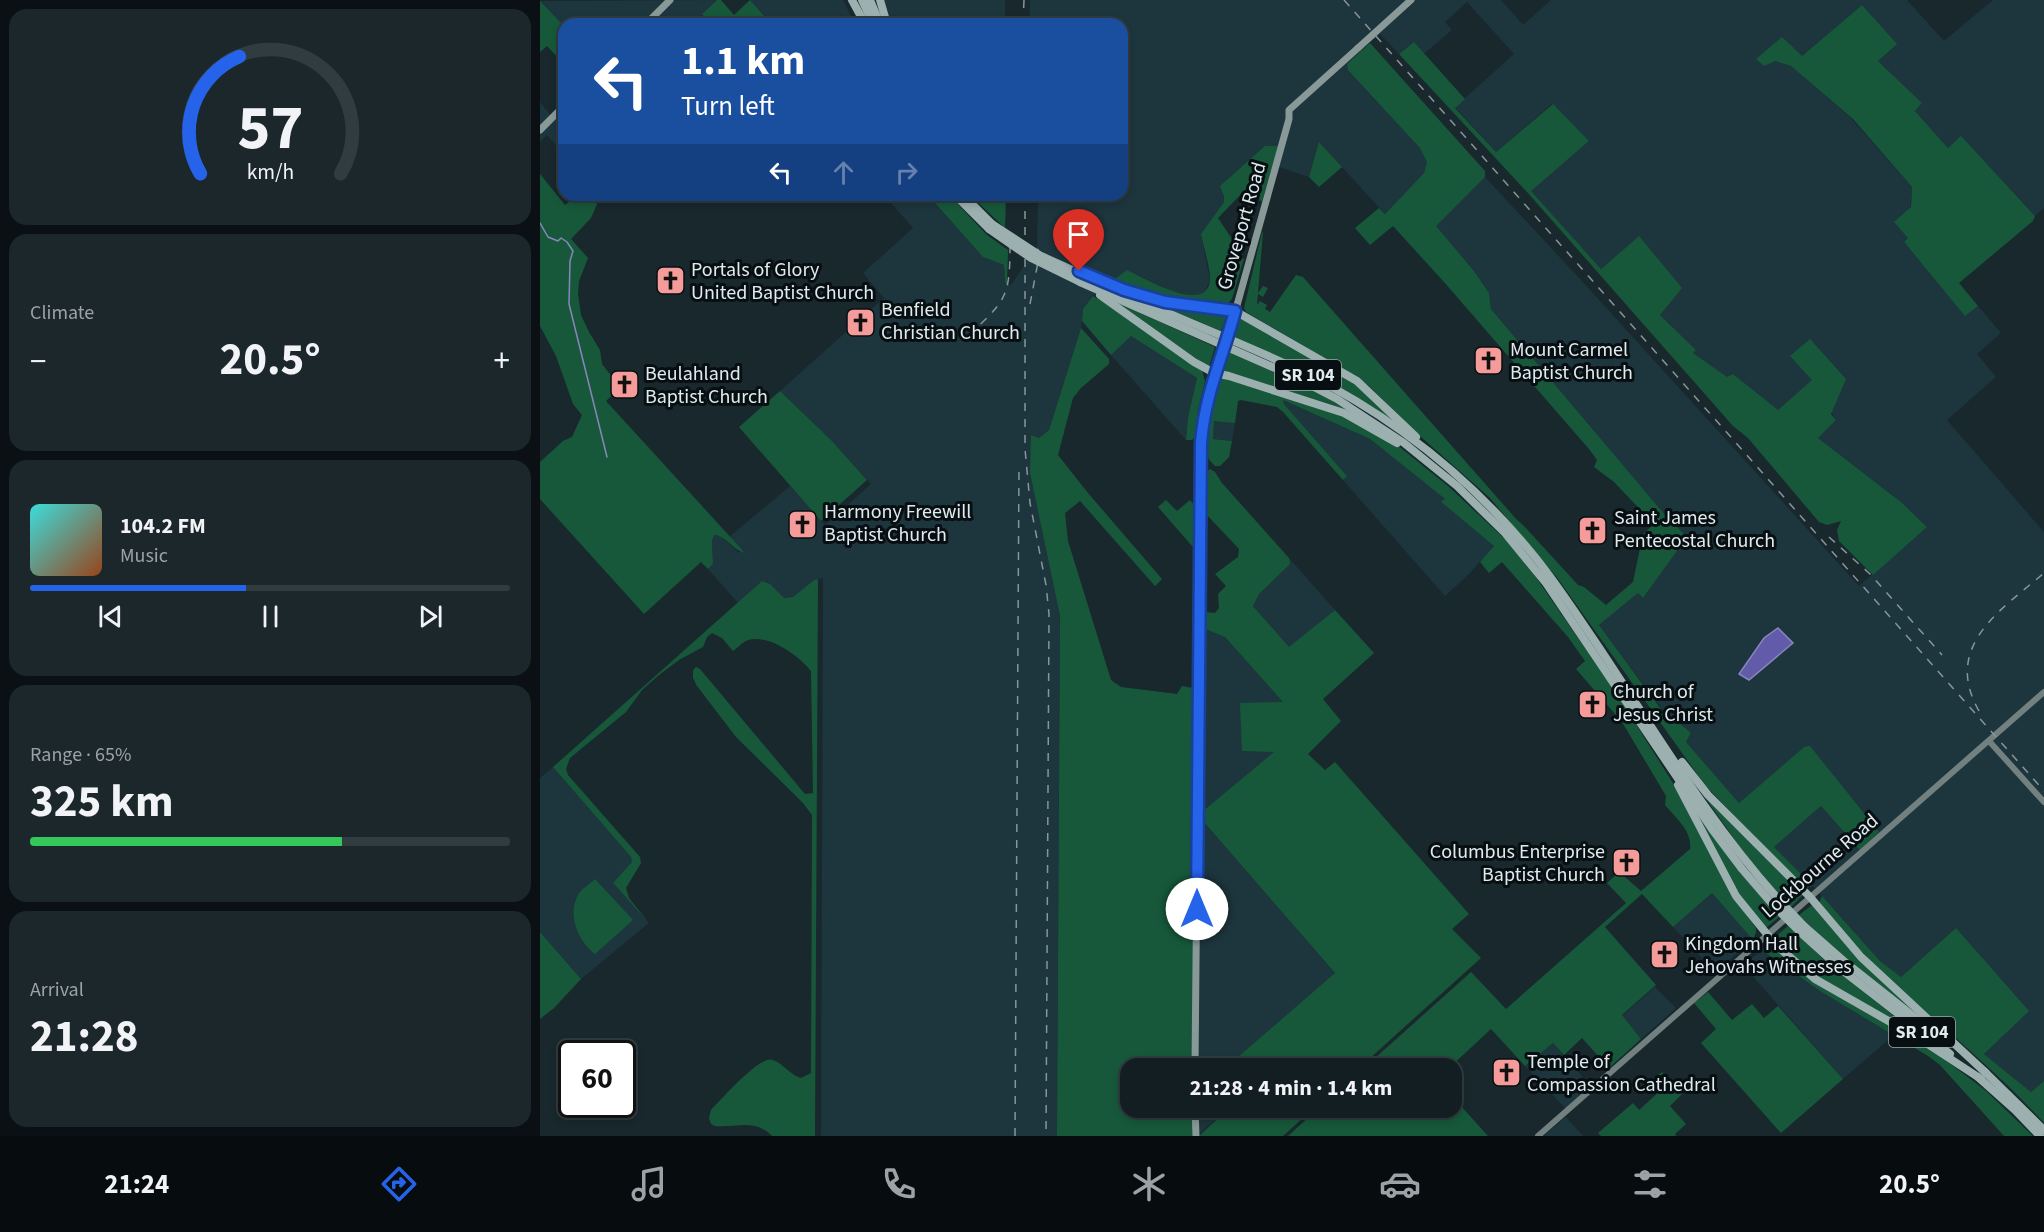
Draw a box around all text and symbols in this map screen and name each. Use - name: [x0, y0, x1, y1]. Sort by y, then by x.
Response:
- text: 1.1 km: [681, 31, 805, 91]
- icon: left: [582, 42, 660, 120]
- text: 57: [237, 84, 303, 173]
- text: Turn left: [681, 87, 775, 126]
- icon: left: [764, 156, 797, 189]
- icon: ahead: [827, 156, 860, 189]
- icon: right: [890, 156, 923, 189]
- text: km/h: [246, 158, 294, 189]
- street label: Groveport Road: [1210, 159, 1274, 293]
- pin: [1053, 209, 1104, 271]
- icon: arrive: [1062, 218, 1095, 251]
- place label: Portals of Glory United Baptist Church: [691, 256, 874, 307]
- church icon: Portals of Glory United Baptist Church: [654, 265, 686, 297]
- place label: Benfield Christian Church: [881, 296, 1020, 347]
- text: Climate: [30, 299, 94, 327]
- church icon: Benfield Christian Church: [844, 306, 876, 338]
- text: 20.5°: [219, 328, 321, 392]
- place label: Mount Carmel Baptist Church: [1510, 336, 1633, 387]
- text: −: [30, 338, 46, 385]
- text: +: [494, 338, 510, 385]
- church icon: Mount Carmel Baptist Church: [1473, 345, 1505, 377]
- place label: Beulahland Baptist Church: [645, 360, 768, 411]
- road number: SR 104: [1275, 360, 1341, 390]
- church icon: Beulahland Baptist Church: [608, 369, 640, 401]
- place label: Harmony Freewill Baptist Church: [824, 498, 971, 549]
- place label: Saint James Pentecostal Church: [1614, 504, 1775, 555]
- church icon: Harmony Freewill Baptist Church: [787, 508, 819, 540]
- text: 104.2 FM: [120, 510, 206, 542]
- church icon: Saint James Pentecostal Church: [1577, 514, 1609, 546]
- text: Music: [120, 542, 168, 570]
- icon: previous: [94, 600, 127, 633]
- icon: pause: [254, 600, 287, 633]
- icon: next: [414, 600, 447, 633]
- place label: Church of Jesus Christ: [1613, 678, 1713, 729]
- church icon: Church of Jesus Christ: [1576, 688, 1608, 720]
- text: Range · 65%: [30, 741, 131, 769]
- text: 325 km: [30, 770, 174, 834]
- street label: Lockbourne Road: [1755, 807, 1885, 925]
- place label: Columbus Enterprise Baptist Church: [1430, 838, 1605, 889]
- church icon: Columbus Enterprise Baptist Church: [1610, 847, 1642, 879]
- position arrow: [1165, 877, 1229, 941]
- place label: Kingdom Hall Jehovahs Witnesses: [1685, 930, 1852, 981]
- church icon: Kingdom Hall Jehovahs Witnesses: [1648, 939, 1680, 971]
- text: Arrival: [30, 976, 84, 1004]
- text: 21:28: [30, 1005, 139, 1069]
- road number: SR 104: [1889, 1017, 1955, 1047]
- speed limit sign: 60: [558, 1040, 636, 1118]
- place label: Temple of Compassion Cathedral: [1527, 1048, 1716, 1099]
- church icon: Temple of Compassion Cathedral: [1490, 1057, 1522, 1089]
- text: 21:28 · 4 min · 1.4 km: [1190, 1072, 1392, 1104]
- icon: directions: [378, 1163, 420, 1205]
- icon: music: [628, 1163, 670, 1205]
- icon: phone: [878, 1163, 920, 1205]
- icon: climate: [1128, 1163, 1170, 1205]
- icon: car: [1379, 1163, 1421, 1205]
- icon: filters: [1629, 1163, 1671, 1205]
- text: 21:24: [104, 1165, 169, 1204]
- text: 20.5°: [1879, 1165, 1940, 1204]

